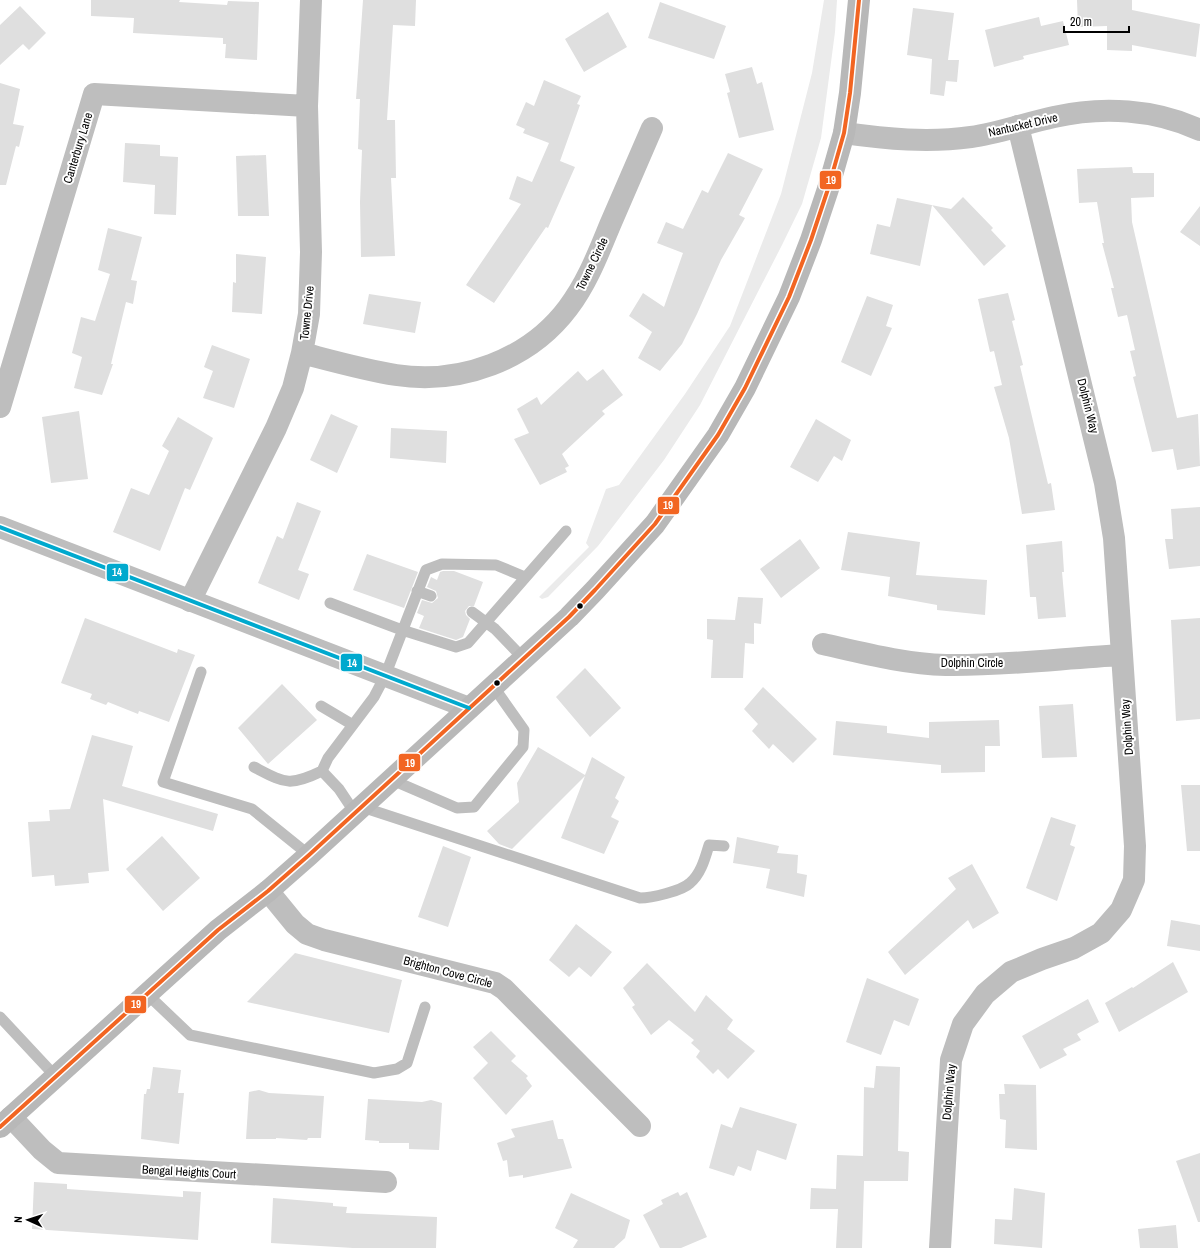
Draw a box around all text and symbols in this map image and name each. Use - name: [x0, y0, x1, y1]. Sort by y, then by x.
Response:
- scale bar: [1064, 8, 1129, 34]
- text: 20 m: [1070, 14, 1092, 30]
- street label: Nantucket Drive: [987, 109, 1059, 141]
- street label: Canterbury Lane: [60, 111, 96, 185]
- line badge: 19: [819, 170, 842, 190]
- text: 19: [826, 173, 836, 187]
- street label: Towne Circle: [572, 235, 612, 293]
- street label: Towne Drive: [296, 285, 318, 341]
- street label: Dolphin Way: [1073, 377, 1103, 435]
- line badge: 19: [657, 496, 680, 515]
- text: 19: [663, 498, 673, 512]
- line badge: 14: [106, 563, 129, 582]
- text: 14: [112, 565, 122, 579]
- unlabelled marker: [575, 601, 585, 611]
- line badge: 14: [340, 653, 363, 672]
- street label: Dolphin Circle: [941, 655, 1003, 671]
- text: 14: [347, 656, 357, 670]
- unlabelled marker: [492, 678, 502, 688]
- street label: Dolphin Way: [1117, 698, 1137, 755]
- line badge: 19: [398, 753, 421, 772]
- text: 19: [405, 756, 415, 770]
- street label: Brighton Cove Circle: [402, 952, 494, 992]
- line badge: 19: [124, 995, 147, 1014]
- text: 19: [131, 997, 141, 1011]
- street label: Dolphin Way: [939, 1063, 959, 1121]
- street label: Bengal Heights Court: [142, 1162, 237, 1182]
- north arrow: [8, 1200, 48, 1240]
- text: N: [11, 1216, 25, 1223]

